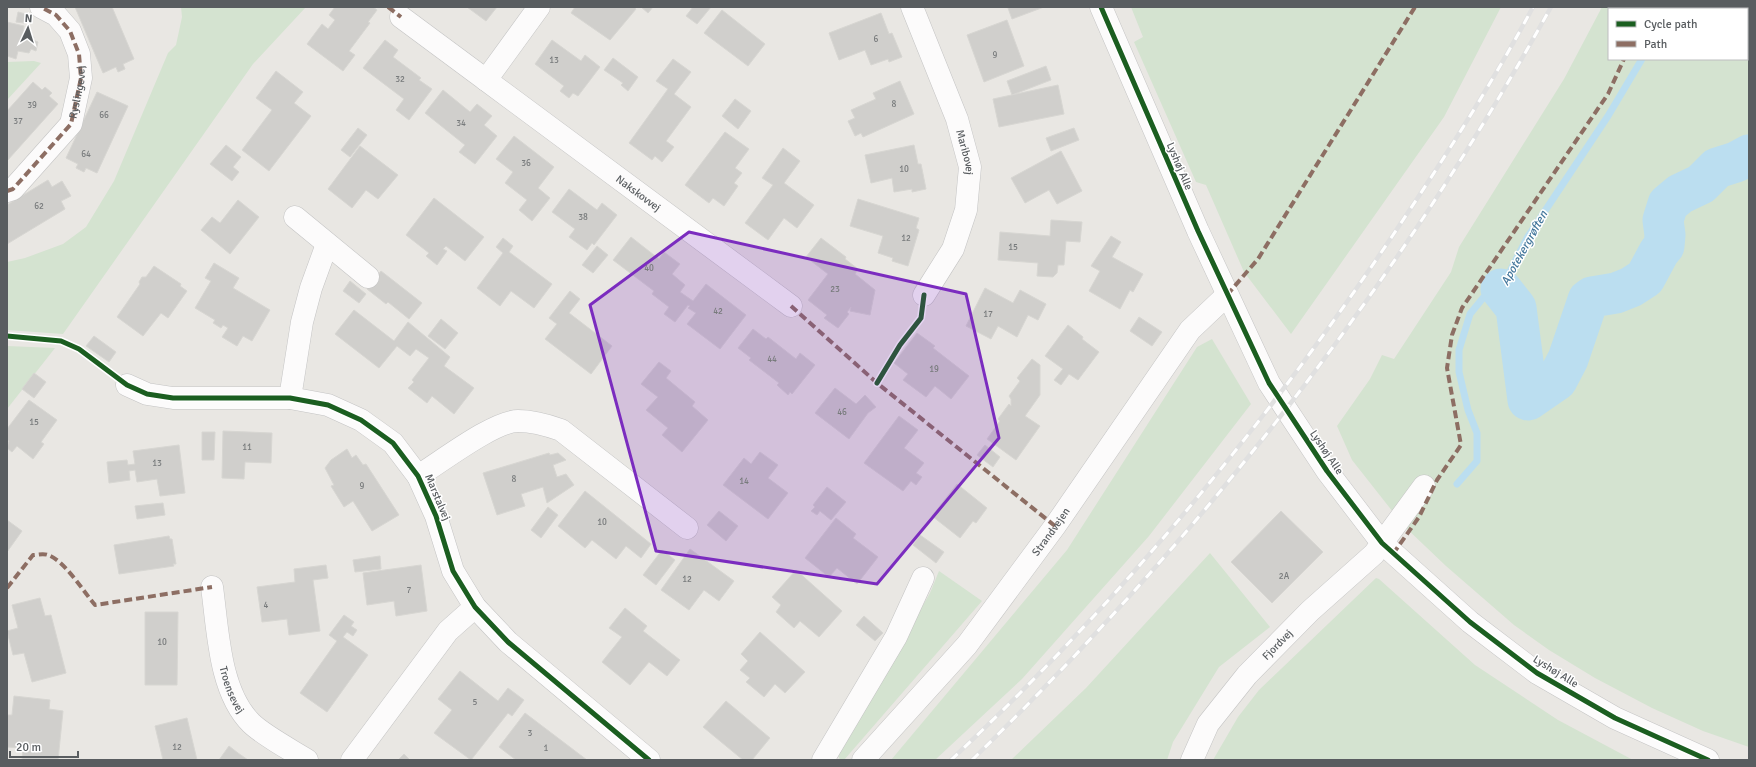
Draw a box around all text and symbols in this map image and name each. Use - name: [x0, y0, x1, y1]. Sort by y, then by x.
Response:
- north arrow: [8, 8, 48, 48]
- legend: [1608, 8, 1748, 60]
- text: N: [24, 12, 33, 25]
- text: Cycle path: [1644, 17, 1697, 32]
- house number: 6: [874, 34, 879, 45]
- text: Path: [1644, 37, 1667, 52]
- house number: 9: [993, 50, 998, 61]
- house number: 13: [549, 55, 559, 66]
- street label: Ryslingevej: [66, 65, 88, 120]
- house number: 32: [395, 74, 405, 85]
- house number: 8: [892, 99, 897, 110]
- house number: 39: [27, 100, 37, 111]
- house number: 66: [99, 110, 109, 121]
- house number: 37: [13, 116, 23, 127]
- house number: 34: [456, 118, 466, 129]
- street label: Maribovej: [953, 128, 976, 175]
- street label: Lyshøj Alle: [1164, 140, 1195, 192]
- house number: 64: [81, 149, 91, 160]
- house number: 36: [521, 158, 531, 169]
- house number: 10: [899, 164, 909, 175]
- street label: Nakskovvej: [613, 172, 663, 214]
- house number: 62: [34, 201, 44, 212]
- water label: Apotekergrøften: [1498, 208, 1551, 288]
- house number: 38: [578, 212, 588, 223]
- house number: 12: [901, 233, 911, 244]
- house number: 15: [1008, 242, 1018, 253]
- house number: 40: [644, 263, 654, 274]
- house number: 23: [830, 284, 840, 295]
- house number: 42: [713, 306, 723, 317]
- house number: 17: [983, 309, 993, 320]
- house number: 44: [767, 354, 777, 365]
- house number: 19: [929, 364, 939, 375]
- house number: 46: [837, 407, 847, 418]
- house number: 15: [29, 417, 39, 428]
- street label: Lyshøj Alle: [1307, 428, 1346, 477]
- house number: 11: [242, 442, 252, 453]
- house number: 13: [152, 458, 162, 469]
- street label: Marstalvej: [422, 472, 453, 522]
- house number: 8: [512, 474, 517, 485]
- house number: 14: [739, 476, 749, 487]
- house number: 9: [360, 481, 365, 492]
- street label: Strandvejen: [1029, 505, 1073, 558]
- house number: 10: [597, 517, 607, 528]
- house number: 2A: [1279, 571, 1290, 582]
- house number: 12: [682, 574, 692, 585]
- house number: 7: [407, 585, 412, 596]
- house number: 4: [264, 600, 269, 611]
- street label: Fjordvej: [1260, 627, 1295, 663]
- house number: 10: [157, 637, 167, 648]
- street label: Lyshøj Alle: [1531, 652, 1581, 690]
- street label: Troensevej: [217, 665, 247, 716]
- house number: 5: [473, 697, 478, 708]
- house number: 3: [528, 728, 533, 739]
- scale bar: [10, 733, 78, 759]
- text: 20 m: [16, 740, 41, 755]
- house number: 12: [172, 742, 182, 753]
- house number: 1: [544, 743, 549, 754]

